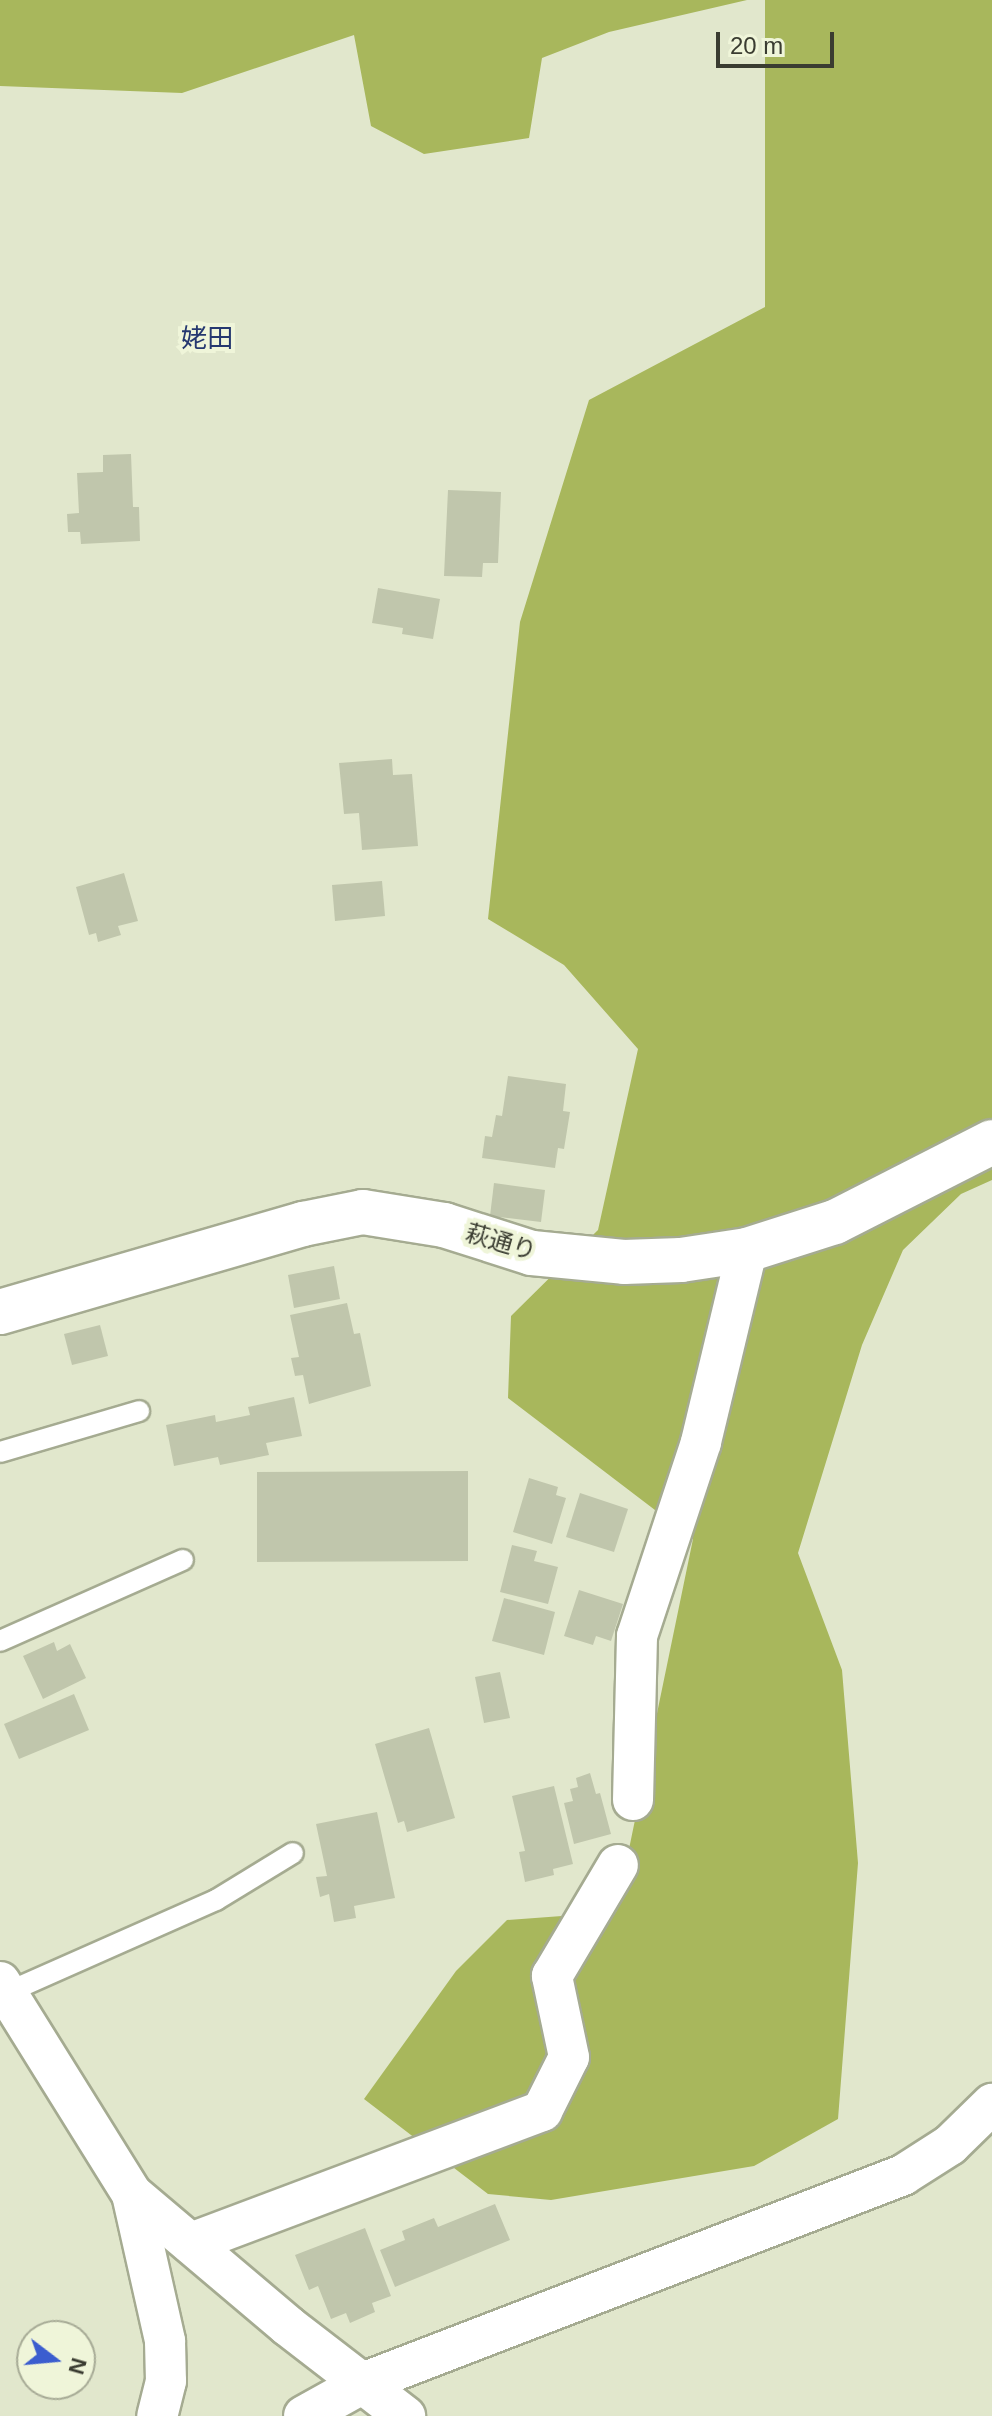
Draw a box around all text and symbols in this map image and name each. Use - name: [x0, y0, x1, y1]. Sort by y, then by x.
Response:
- scale bar: [720, 16, 838, 66]
- text: 20 m: [730, 32, 783, 59]
- district label: 姥田: [181, 323, 233, 355]
- street label: 萩通り: [462, 1218, 540, 1266]
- north arrow: [16, 2320, 96, 2400]
- text: N: [63, 2355, 92, 2377]

